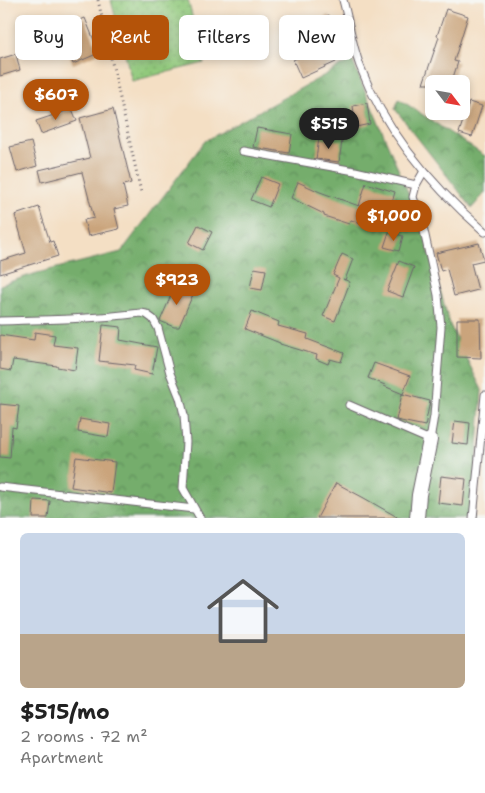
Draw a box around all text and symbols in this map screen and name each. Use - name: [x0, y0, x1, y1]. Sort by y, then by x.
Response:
- chip: Buy: [15, 15, 82, 60]
- chip: Rent: [92, 15, 169, 60]
- chip: Filters: [179, 15, 269, 60]
- chip: New: [279, 15, 354, 60]
- north arrow: [425, 75, 470, 120]
- map controls: [425, 75, 470, 120]
- pin: $607: [26, 78, 86, 121]
- text: $607: [34, 84, 78, 105]
- pin: $515: [299, 108, 359, 150]
- text: $515: [310, 113, 348, 134]
- pin: $1,000: [353, 200, 435, 242]
- text: $1,000: [367, 205, 421, 226]
- pin: $923: [147, 264, 207, 306]
- text: $923: [155, 269, 199, 290]
- icon: home: [198, 566, 288, 656]
- text: $515/mo: [20, 698, 110, 726]
- text: 2 rooms · 72 m²: [20, 726, 148, 747]
- text: Apartment: [20, 747, 103, 768]

